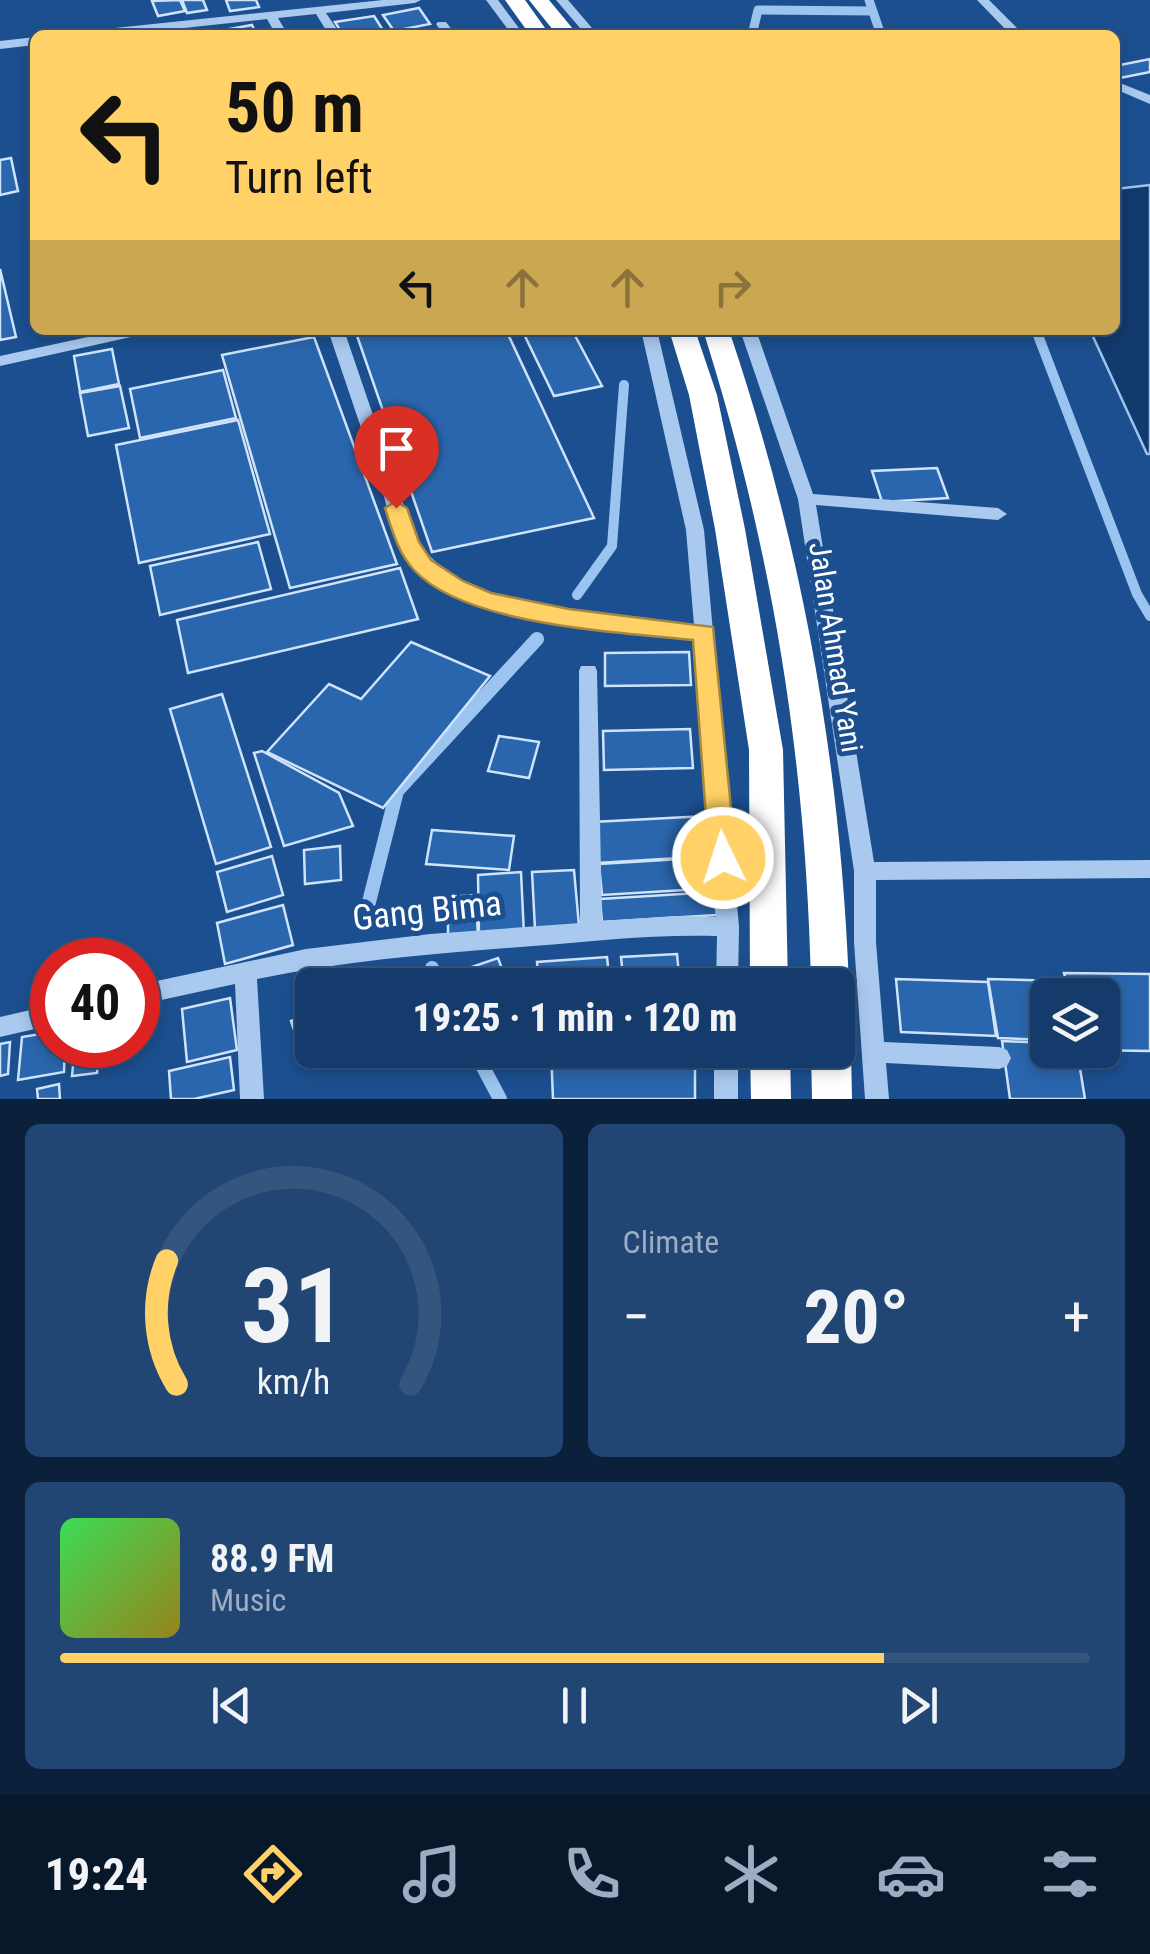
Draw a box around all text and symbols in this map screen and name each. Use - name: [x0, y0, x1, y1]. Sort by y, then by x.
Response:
- text: 50 m: [225, 67, 364, 149]
- icon: left: [60, 70, 190, 200]
- text: Turn left: [225, 151, 373, 204]
- icon: left: [390, 260, 445, 315]
- icon: ahead: [495, 260, 550, 315]
- icon: ahead: [600, 260, 655, 315]
- icon: right: [705, 260, 760, 315]
- pin: [354, 406, 439, 509]
- icon: arrive: [369, 421, 424, 476]
- street label: Jalan Ahmad Yani: [802, 539, 870, 755]
- position arrow: [671, 806, 775, 910]
- street label: Gang Bima: [350, 883, 504, 939]
- speed limit sign: 40: [30, 938, 160, 1068]
- map controls: [1030, 978, 1120, 1068]
- button: layers: [1030, 978, 1120, 1068]
- text: 19:25 · 1 min · 120 m: [413, 996, 737, 1040]
- text: Climate: [623, 1223, 719, 1261]
- text: 31: [241, 1246, 346, 1367]
- text: 20°: [803, 1273, 909, 1361]
- text: −: [623, 1285, 650, 1349]
- text: +: [1063, 1285, 1090, 1349]
- text: km/h: [257, 1361, 331, 1403]
- text: 88.9 FM: [210, 1537, 334, 1581]
- text: Music: [210, 1581, 286, 1619]
- icon: previous: [204, 1678, 259, 1733]
- icon: pause: [547, 1678, 602, 1733]
- icon: next: [891, 1678, 946, 1733]
- icon: directions: [238, 1839, 308, 1909]
- icon: music: [397, 1839, 467, 1909]
- icon: phone: [557, 1839, 627, 1909]
- icon: climate: [716, 1839, 786, 1909]
- icon: car: [876, 1839, 946, 1909]
- icon: filters: [1035, 1839, 1105, 1909]
- text: 19:24: [45, 1848, 148, 1901]

